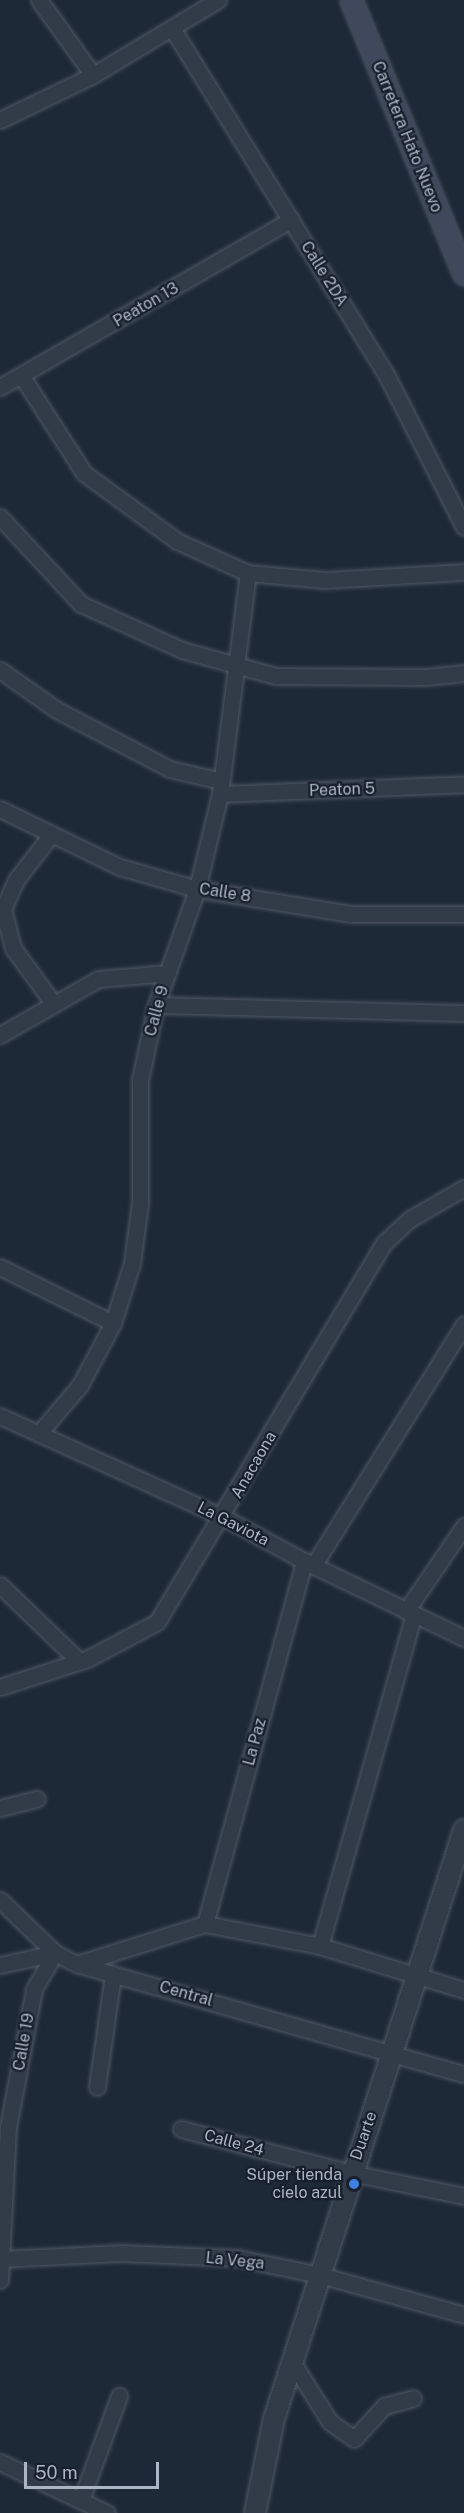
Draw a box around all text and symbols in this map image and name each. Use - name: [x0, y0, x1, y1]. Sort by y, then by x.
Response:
- street label: Carretera Hato Nuevo: [368, 59, 446, 215]
- street label: Calle 2DA: [296, 238, 352, 310]
- street label: Peaton 13: [110, 279, 182, 331]
- street label: Peaton 5: [309, 779, 375, 801]
- street label: Calle 8: [198, 879, 252, 907]
- street label: Calle 9: [141, 984, 173, 1038]
- street label: Anacaona: [227, 1428, 281, 1502]
- street label: La Gaviota: [194, 1498, 272, 1550]
- street label: La Paz: [239, 1716, 271, 1768]
- street label: Central: [157, 1977, 215, 2011]
- street label: Calle 19: [9, 2012, 39, 2072]
- street label: Duarte: [347, 2109, 381, 2163]
- street label: Calle 24: [202, 2126, 266, 2160]
- place label: Súper tienda cielo azul: [246, 2165, 342, 2203]
- marker: Súper tienda cielo azul: [347, 2177, 361, 2191]
- street label: La Vega: [204, 2248, 266, 2274]
- scale bar: [27, 2450, 162, 2488]
- text: 50 m: [35, 2462, 78, 2483]

